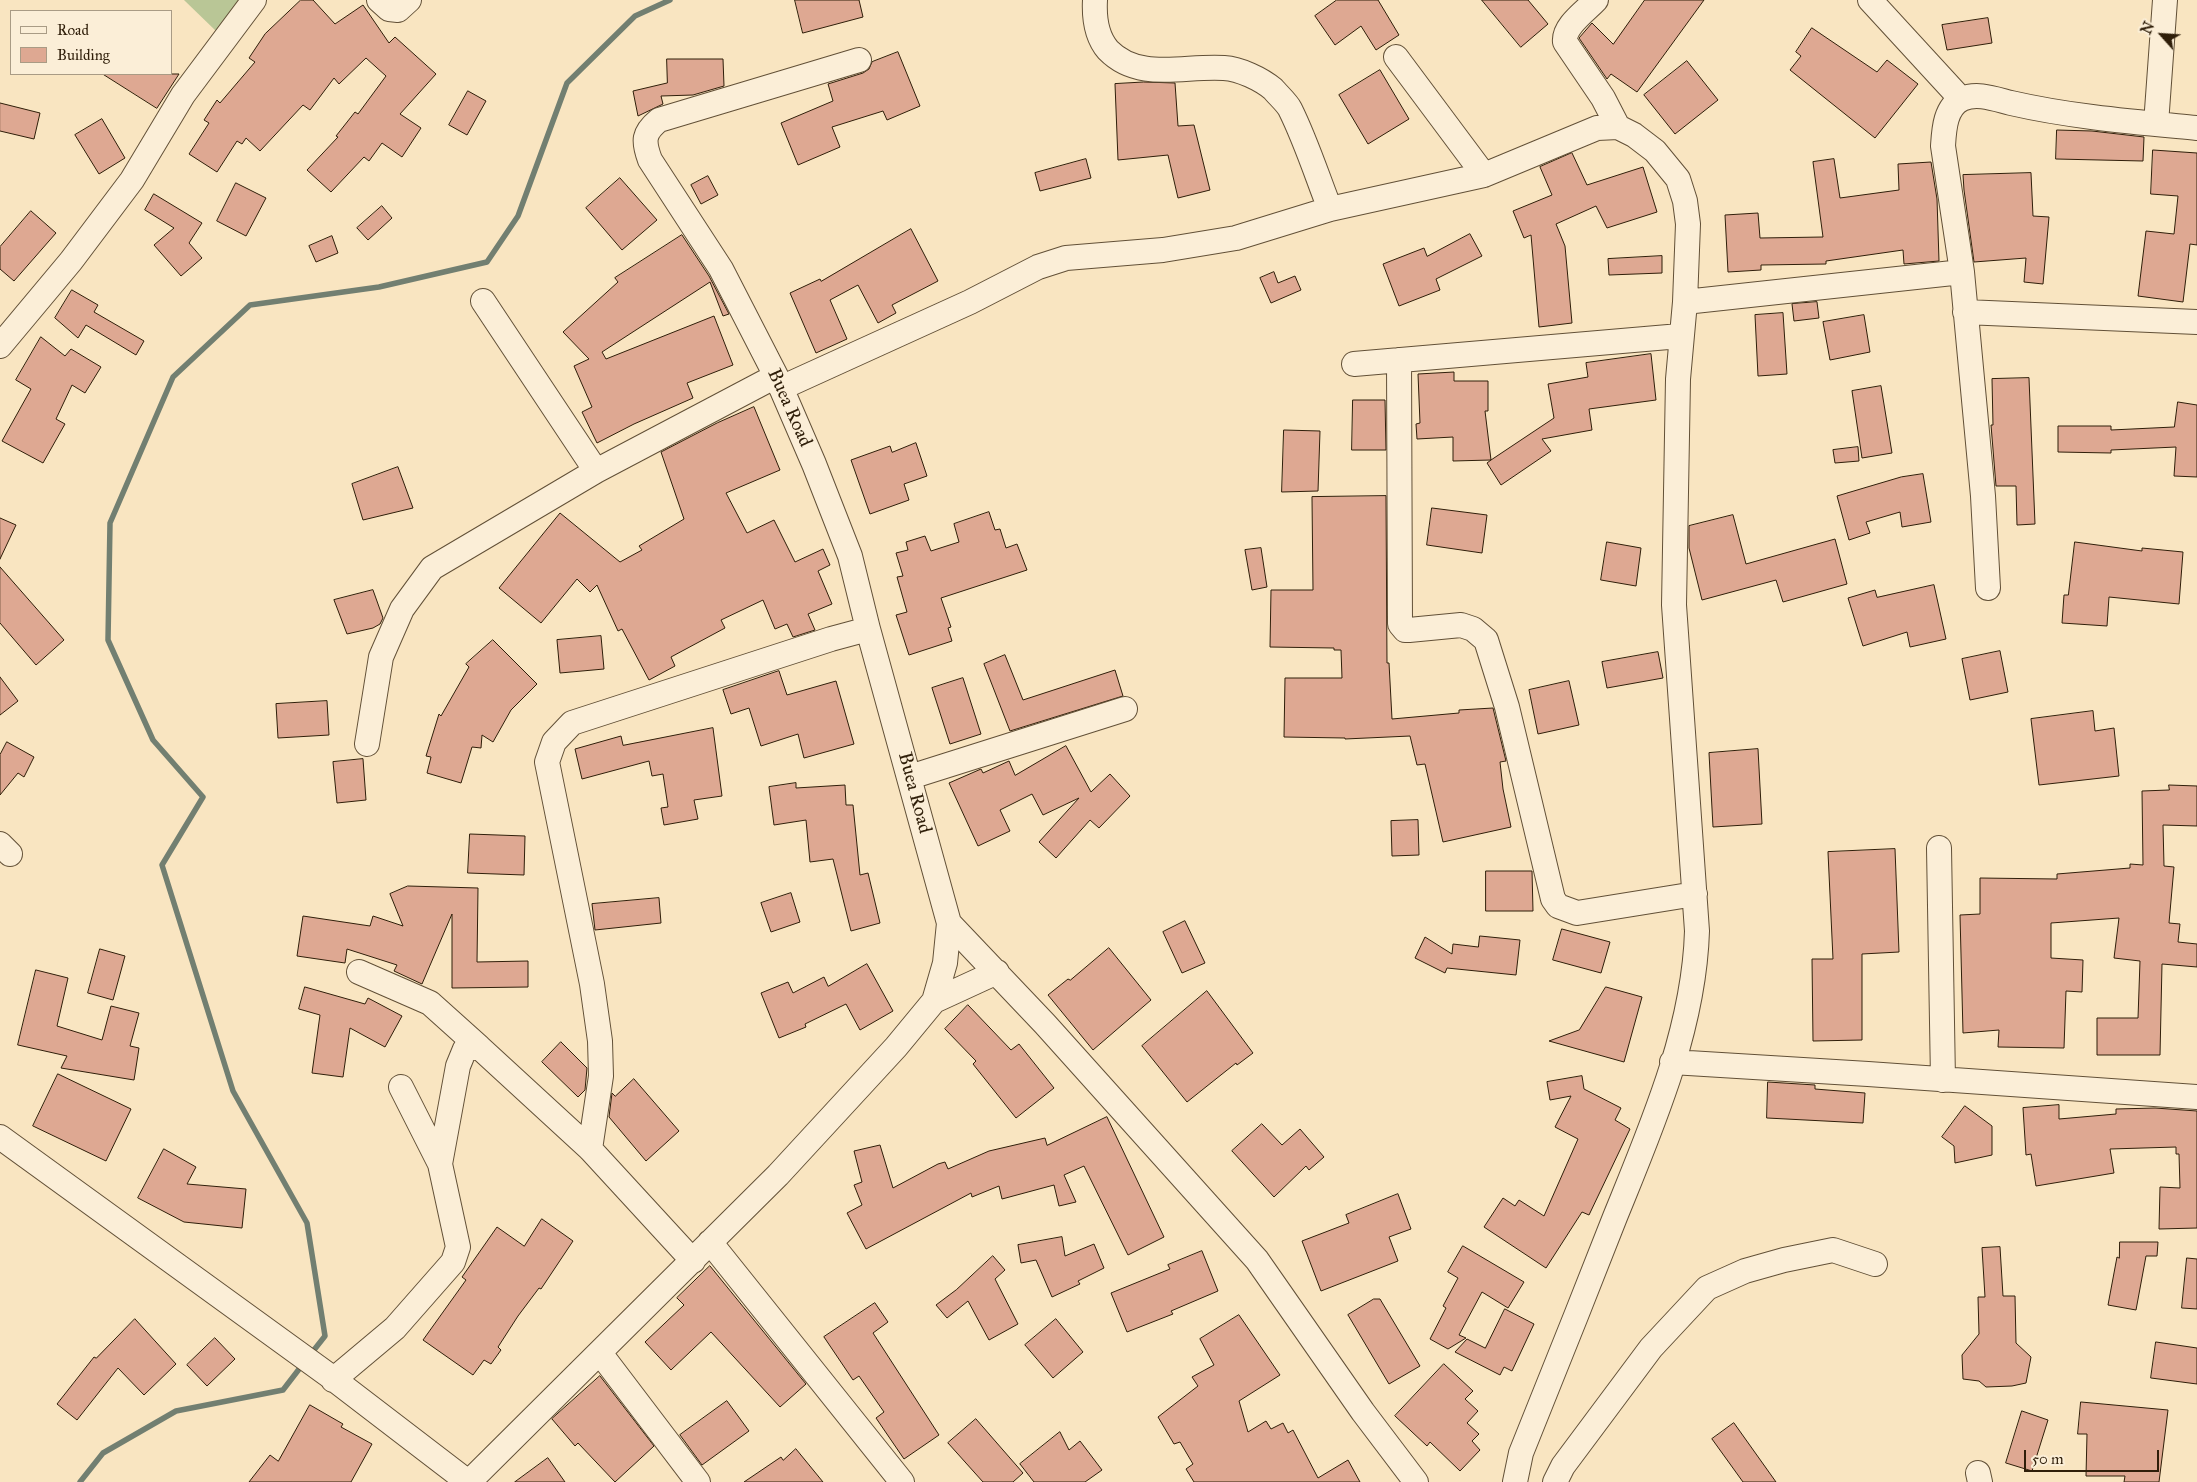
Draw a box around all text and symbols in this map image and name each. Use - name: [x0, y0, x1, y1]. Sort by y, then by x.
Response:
- legend: [10, 10, 172, 75]
- north arrow: [2137, 10, 2187, 60]
- text: N: [2138, 19, 2158, 37]
- text: Road: [57, 21, 89, 39]
- text: Building: [57, 46, 110, 64]
- street label: Buea Road: [762, 365, 816, 451]
- street label: Buea Road: [892, 750, 936, 836]
- scale bar: [2027, 1440, 2162, 1472]
- text: 50 m: [2032, 1450, 2064, 1468]

